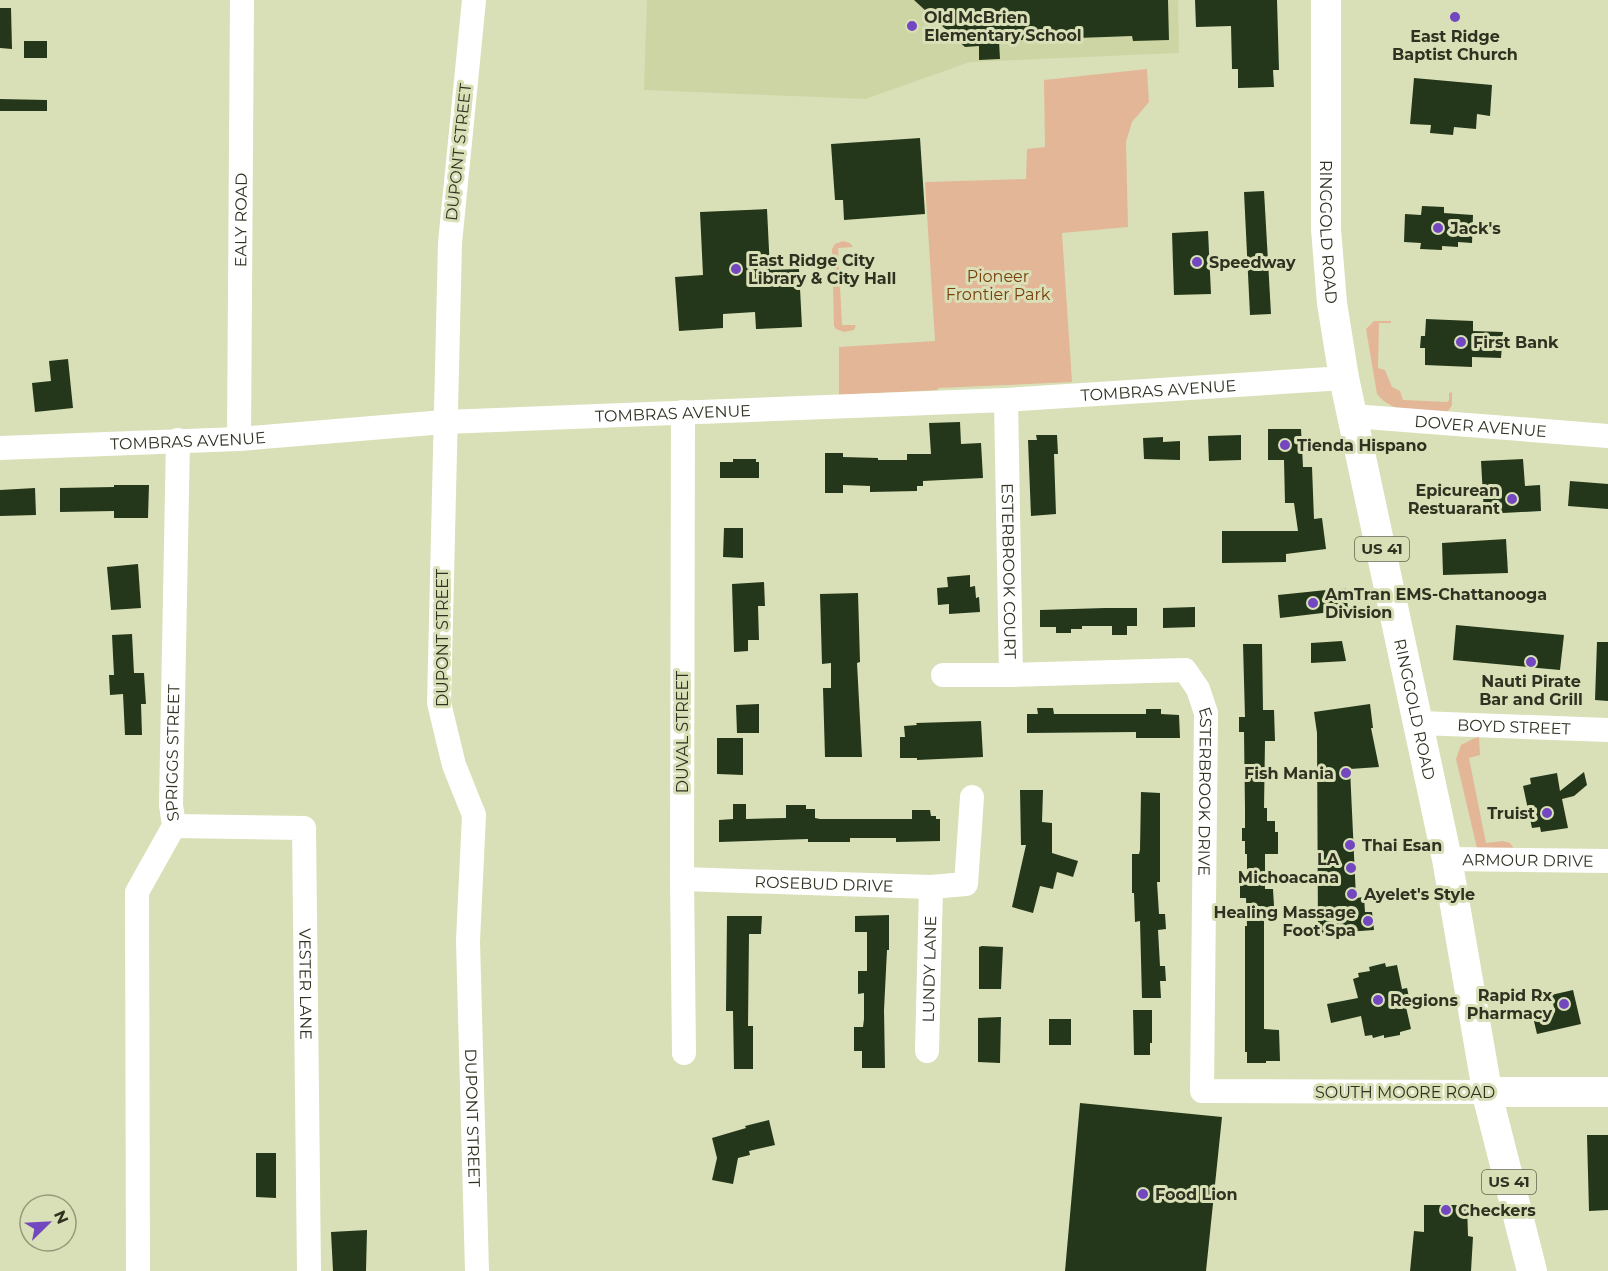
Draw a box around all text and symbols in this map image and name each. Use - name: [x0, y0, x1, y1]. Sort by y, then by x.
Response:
- place label: Old McBrien Elementary School: [924, 8, 1082, 45]
- marker: East Ridge Baptist Church: [1448, 10, 1462, 24]
- marker: Old McBrien Elementary School: [905, 19, 919, 33]
- place label: East Ridge Baptist Church: [1392, 27, 1518, 64]
- street label: DUPONT STREET: [442, 82, 475, 222]
- street label: RINGGOLD ROAD: [1316, 160, 1341, 305]
- street label: EALY ROAD: [231, 173, 251, 267]
- place label: Jack's: [1449, 219, 1501, 238]
- marker: Jack's: [1431, 221, 1445, 235]
- place label: East Ridge City Library & City Hall: [748, 251, 896, 288]
- place label: Speedway: [1209, 253, 1296, 272]
- marker: Speedway: [1190, 255, 1204, 269]
- marker: East Ridge City Library & City Hall: [729, 262, 743, 276]
- park label: Pioneer Frontier Park: [946, 267, 1051, 304]
- place label: First Bank: [1473, 333, 1559, 352]
- marker: First Bank: [1454, 335, 1468, 349]
- street label: TOMBRAS AVENUE: [1080, 376, 1237, 405]
- street label: TOMBRAS AVENUE: [595, 401, 751, 426]
- street label: DOVER AVENUE: [1414, 412, 1547, 441]
- street label: TOMBRAS AVENUE: [110, 428, 267, 454]
- place label: Tienda Hispano: [1297, 436, 1427, 455]
- marker: Tienda Hispano: [1278, 438, 1292, 452]
- place label: Epicurean Restuarant: [1408, 481, 1500, 518]
- street label: ESTERBROOK COURT: [998, 483, 1020, 660]
- marker: Epicurean Restuarant: [1505, 492, 1519, 506]
- road number: US 41: [1355, 537, 1409, 561]
- street label: DUPONT STREET: [433, 568, 452, 707]
- place label: AmTran EMS-Chattanooga Division: [1324, 585, 1547, 622]
- marker: AmTran EMS-Chattanooga Division: [1306, 596, 1320, 610]
- street label: RINGGOLD ROAD: [1390, 637, 1439, 782]
- marker: Nauti Pirate Bar and Grill: [1524, 655, 1538, 669]
- street label: DUVAL STREET: [673, 670, 692, 793]
- place label: Nauti Pirate Bar and Grill: [1479, 672, 1583, 709]
- street label: SPRIGGS STREET: [161, 683, 183, 823]
- street label: ESTERBROOK DRIVE: [1194, 705, 1216, 876]
- street label: BOYD STREET: [1457, 715, 1572, 739]
- place label: Fish Mania: [1244, 764, 1334, 783]
- marker: Fish Mania: [1339, 766, 1353, 780]
- place label: Truist: [1487, 804, 1535, 823]
- marker: Truist: [1540, 806, 1554, 820]
- place label: Thai Esan: [1362, 836, 1442, 855]
- marker: Thai Esan: [1343, 838, 1357, 852]
- place label: LA Michoacana: [1238, 850, 1340, 887]
- street label: ARMOUR DRIVE: [1462, 850, 1594, 871]
- marker: LA Michoacana: [1344, 861, 1358, 875]
- street label: ROSEBUD DRIVE: [754, 872, 894, 896]
- place label: Ayelet's Style: [1363, 885, 1475, 904]
- marker: Ayelet's Style: [1345, 887, 1359, 901]
- place label: Healing Massage Foot Spa: [1213, 903, 1356, 940]
- marker: Healing Massage Foot Spa: [1361, 914, 1375, 928]
- street label: LUNDY LANE: [919, 915, 940, 1023]
- street label: VESTER LANE: [295, 928, 315, 1040]
- place label: Rapid Rx Pharmacy: [1467, 986, 1552, 1023]
- place label: Regions: [1390, 991, 1458, 1010]
- marker: Regions: [1371, 993, 1385, 1007]
- marker: Rapid Rx Pharmacy: [1557, 997, 1571, 1011]
- street label: DUPONT STREET: [461, 1048, 484, 1188]
- street label: SOUTH MOORE ROAD: [1315, 1083, 1495, 1102]
- road number: US 41: [1482, 1170, 1536, 1194]
- place label: Food Lion: [1155, 1185, 1238, 1204]
- marker: Food Lion: [1136, 1187, 1150, 1201]
- north arrow: [18, 1193, 78, 1253]
- place label: Checkers: [1458, 1201, 1536, 1220]
- marker: Checkers: [1439, 1203, 1453, 1217]
- text: N: [50, 1207, 73, 1227]

